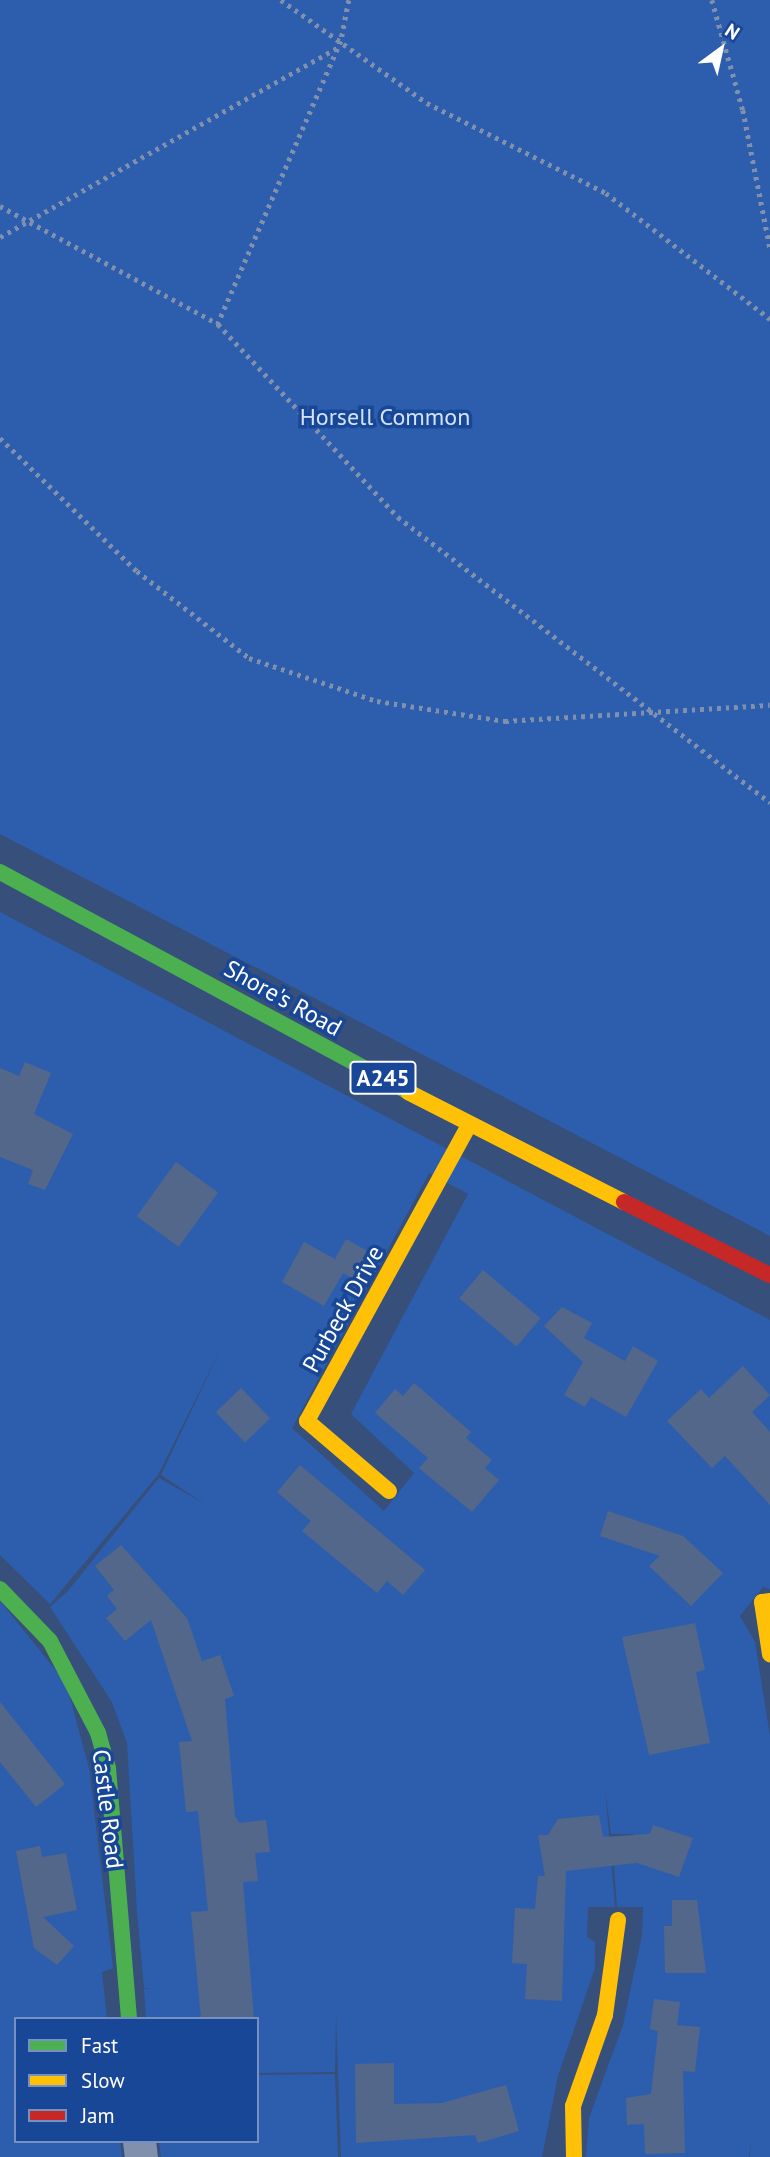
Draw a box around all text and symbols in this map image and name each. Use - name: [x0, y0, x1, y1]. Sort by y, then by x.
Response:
- north arrow: [686, 14, 756, 84]
- text: N: [721, 18, 744, 45]
- park label: Horsell Common: [300, 403, 470, 431]
- street label: Shore's Road: [219, 954, 347, 1042]
- road number: A245: [348, 1058, 418, 1098]
- street label: Purbeck Drive: [296, 1240, 390, 1378]
- street label: Castle Road: [86, 1748, 130, 1870]
- legend: [14, 2017, 259, 2143]
- text: Fast: [81, 2032, 118, 2059]
- text: Slow: [81, 2067, 125, 2094]
- text: Jam: [81, 2102, 115, 2129]

